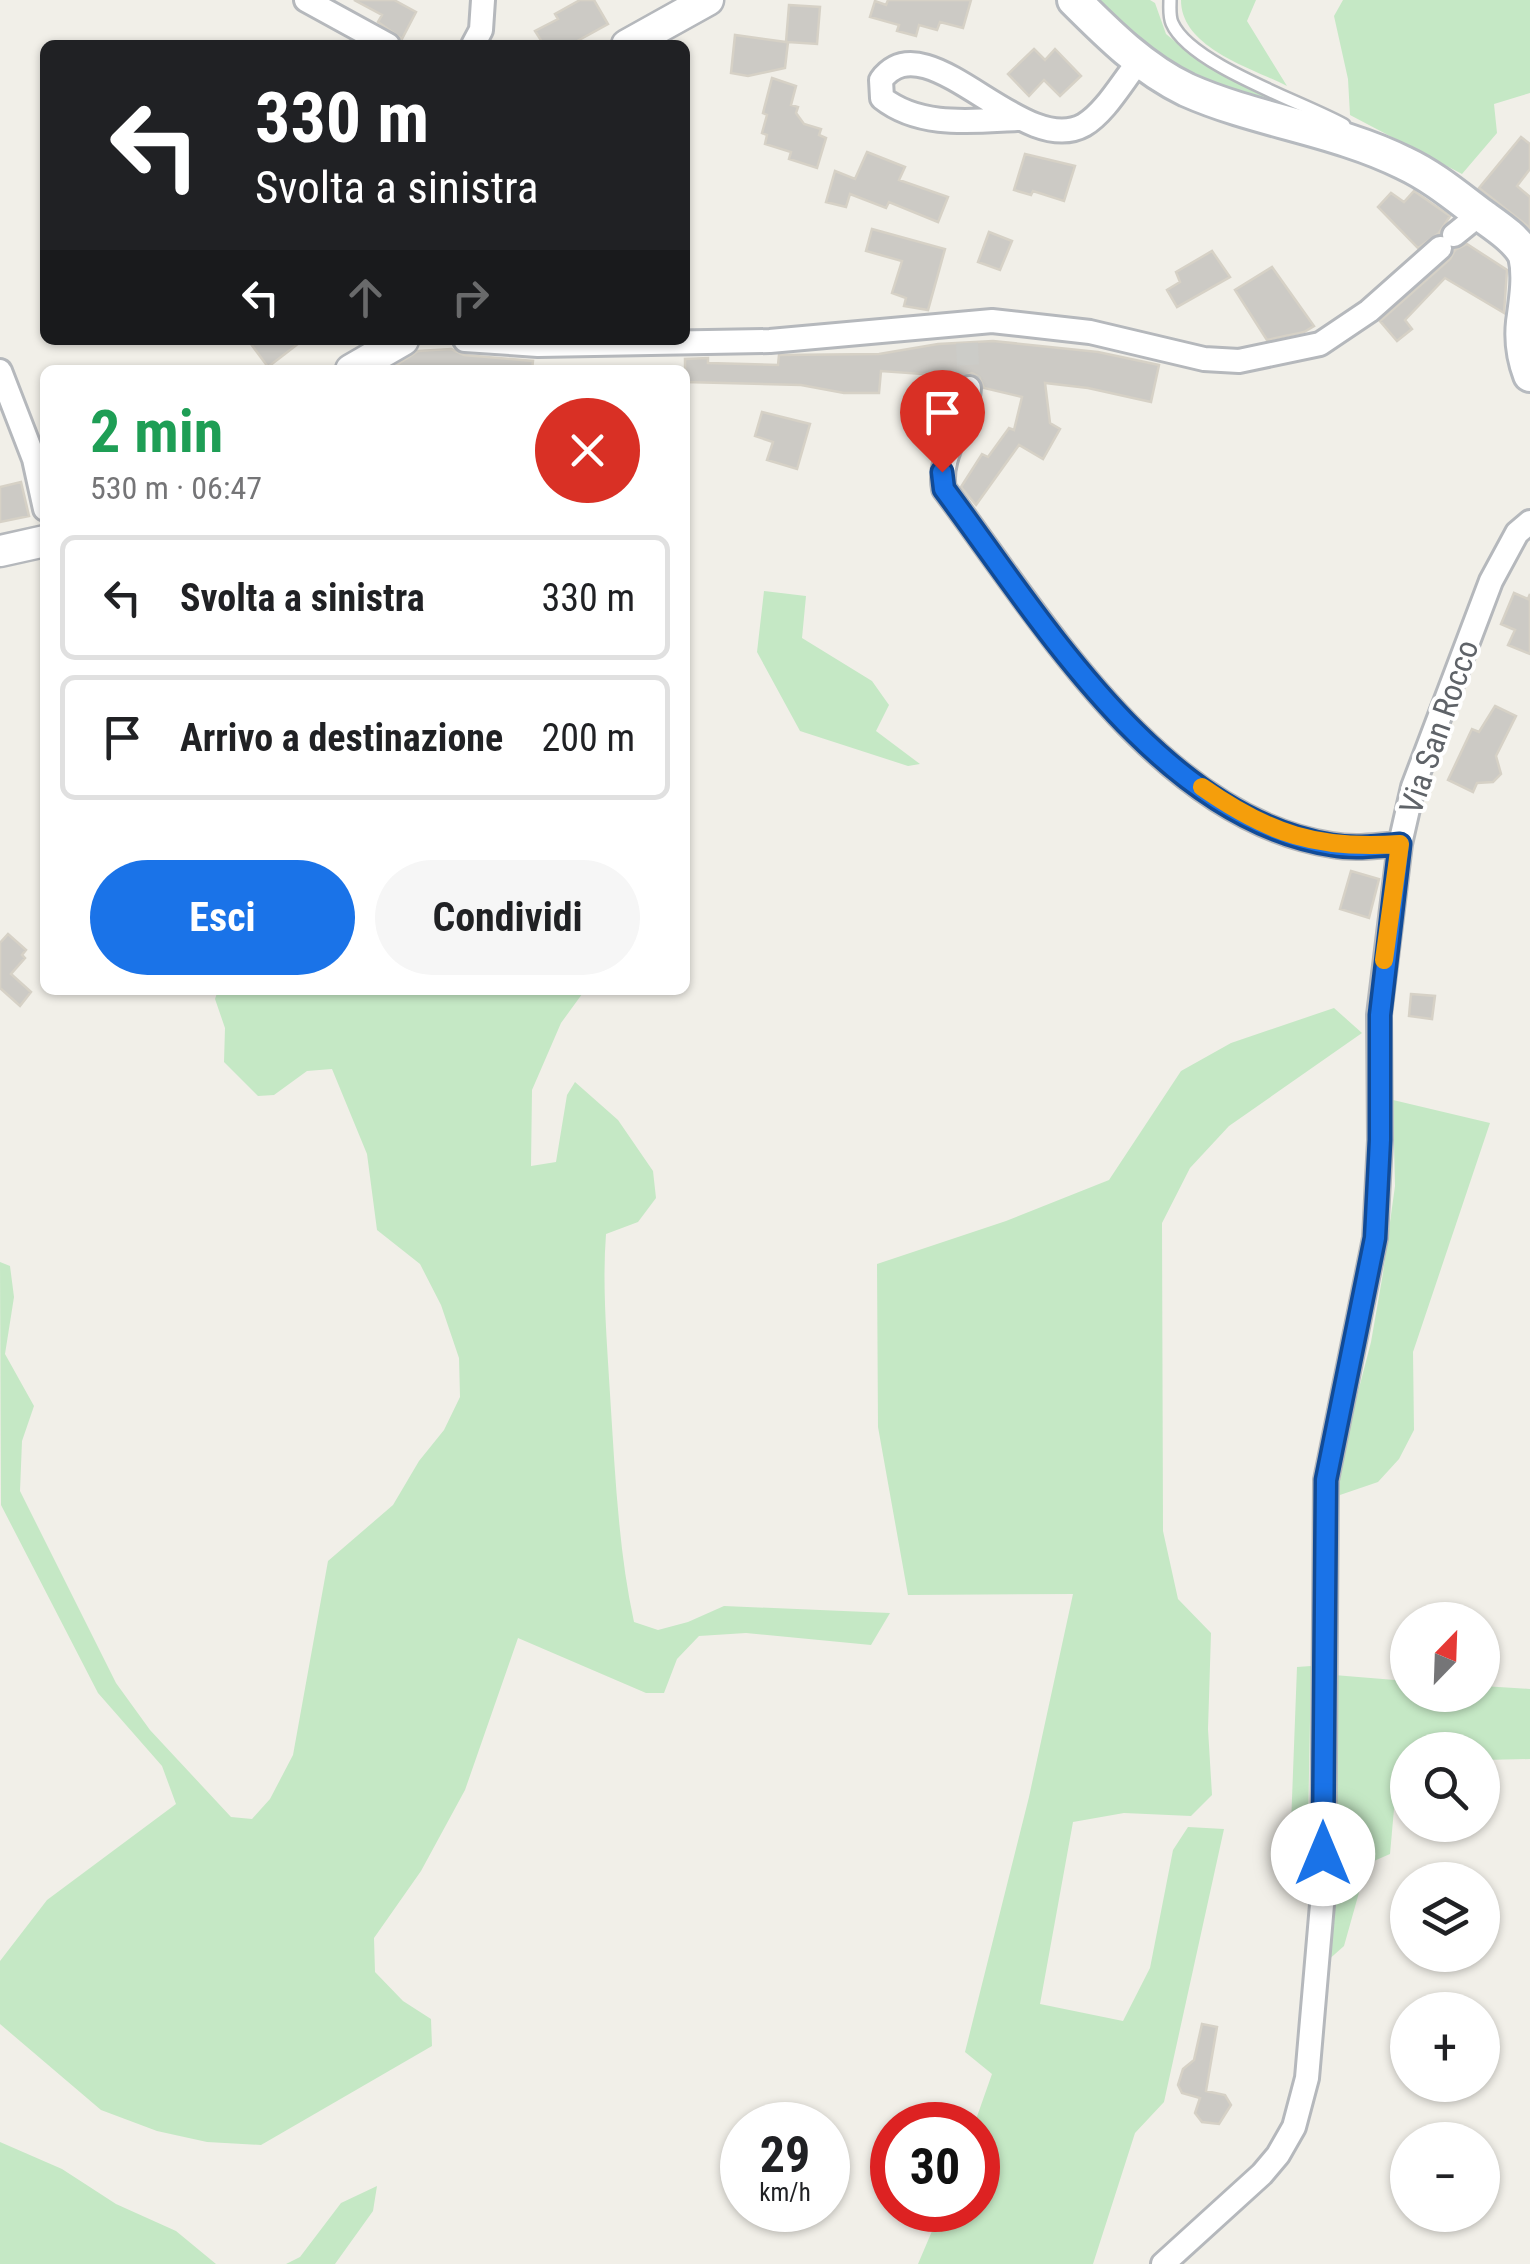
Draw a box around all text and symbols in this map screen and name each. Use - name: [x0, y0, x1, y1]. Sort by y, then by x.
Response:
- text: 330 m: [255, 77, 429, 159]
- icon: left: [90, 80, 220, 210]
- text: Svolta a sinistra: [255, 161, 538, 214]
- icon: left: [233, 270, 288, 325]
- icon: ahead: [338, 270, 393, 325]
- icon: right: [443, 270, 498, 325]
- pin: [900, 370, 985, 473]
- icon: arrive: [915, 385, 970, 440]
- text: 2 min: [90, 396, 223, 467]
- button: close: [535, 398, 640, 503]
- text: 530 m · 06:47: [90, 469, 262, 507]
- icon: left: [95, 570, 150, 625]
- text: Svolta a sinistra: [180, 576, 425, 620]
- text: 330 m: [541, 576, 635, 620]
- street label: Via San Rocco: [1392, 635, 1486, 819]
- icon: arrive: [95, 710, 150, 765]
- text: Arrivo a destinazione: [180, 716, 503, 760]
- text: 200 m: [541, 716, 635, 760]
- button: Esci: [90, 860, 355, 975]
- button: Condividi: [375, 860, 640, 975]
- north arrow: [1390, 1602, 1500, 1712]
- map controls: [1390, 1602, 1500, 2232]
- button: search: [1390, 1732, 1500, 1842]
- position arrow: [1271, 1802, 1375, 1906]
- button: layers: [1390, 1862, 1500, 1972]
- button: +: [1390, 1992, 1500, 2102]
- speed limit sign: 30: [870, 2102, 1000, 2232]
- button: −: [1390, 2122, 1500, 2232]
- text: 29: [760, 2126, 810, 2184]
- text: km/h: [759, 2178, 811, 2207]

